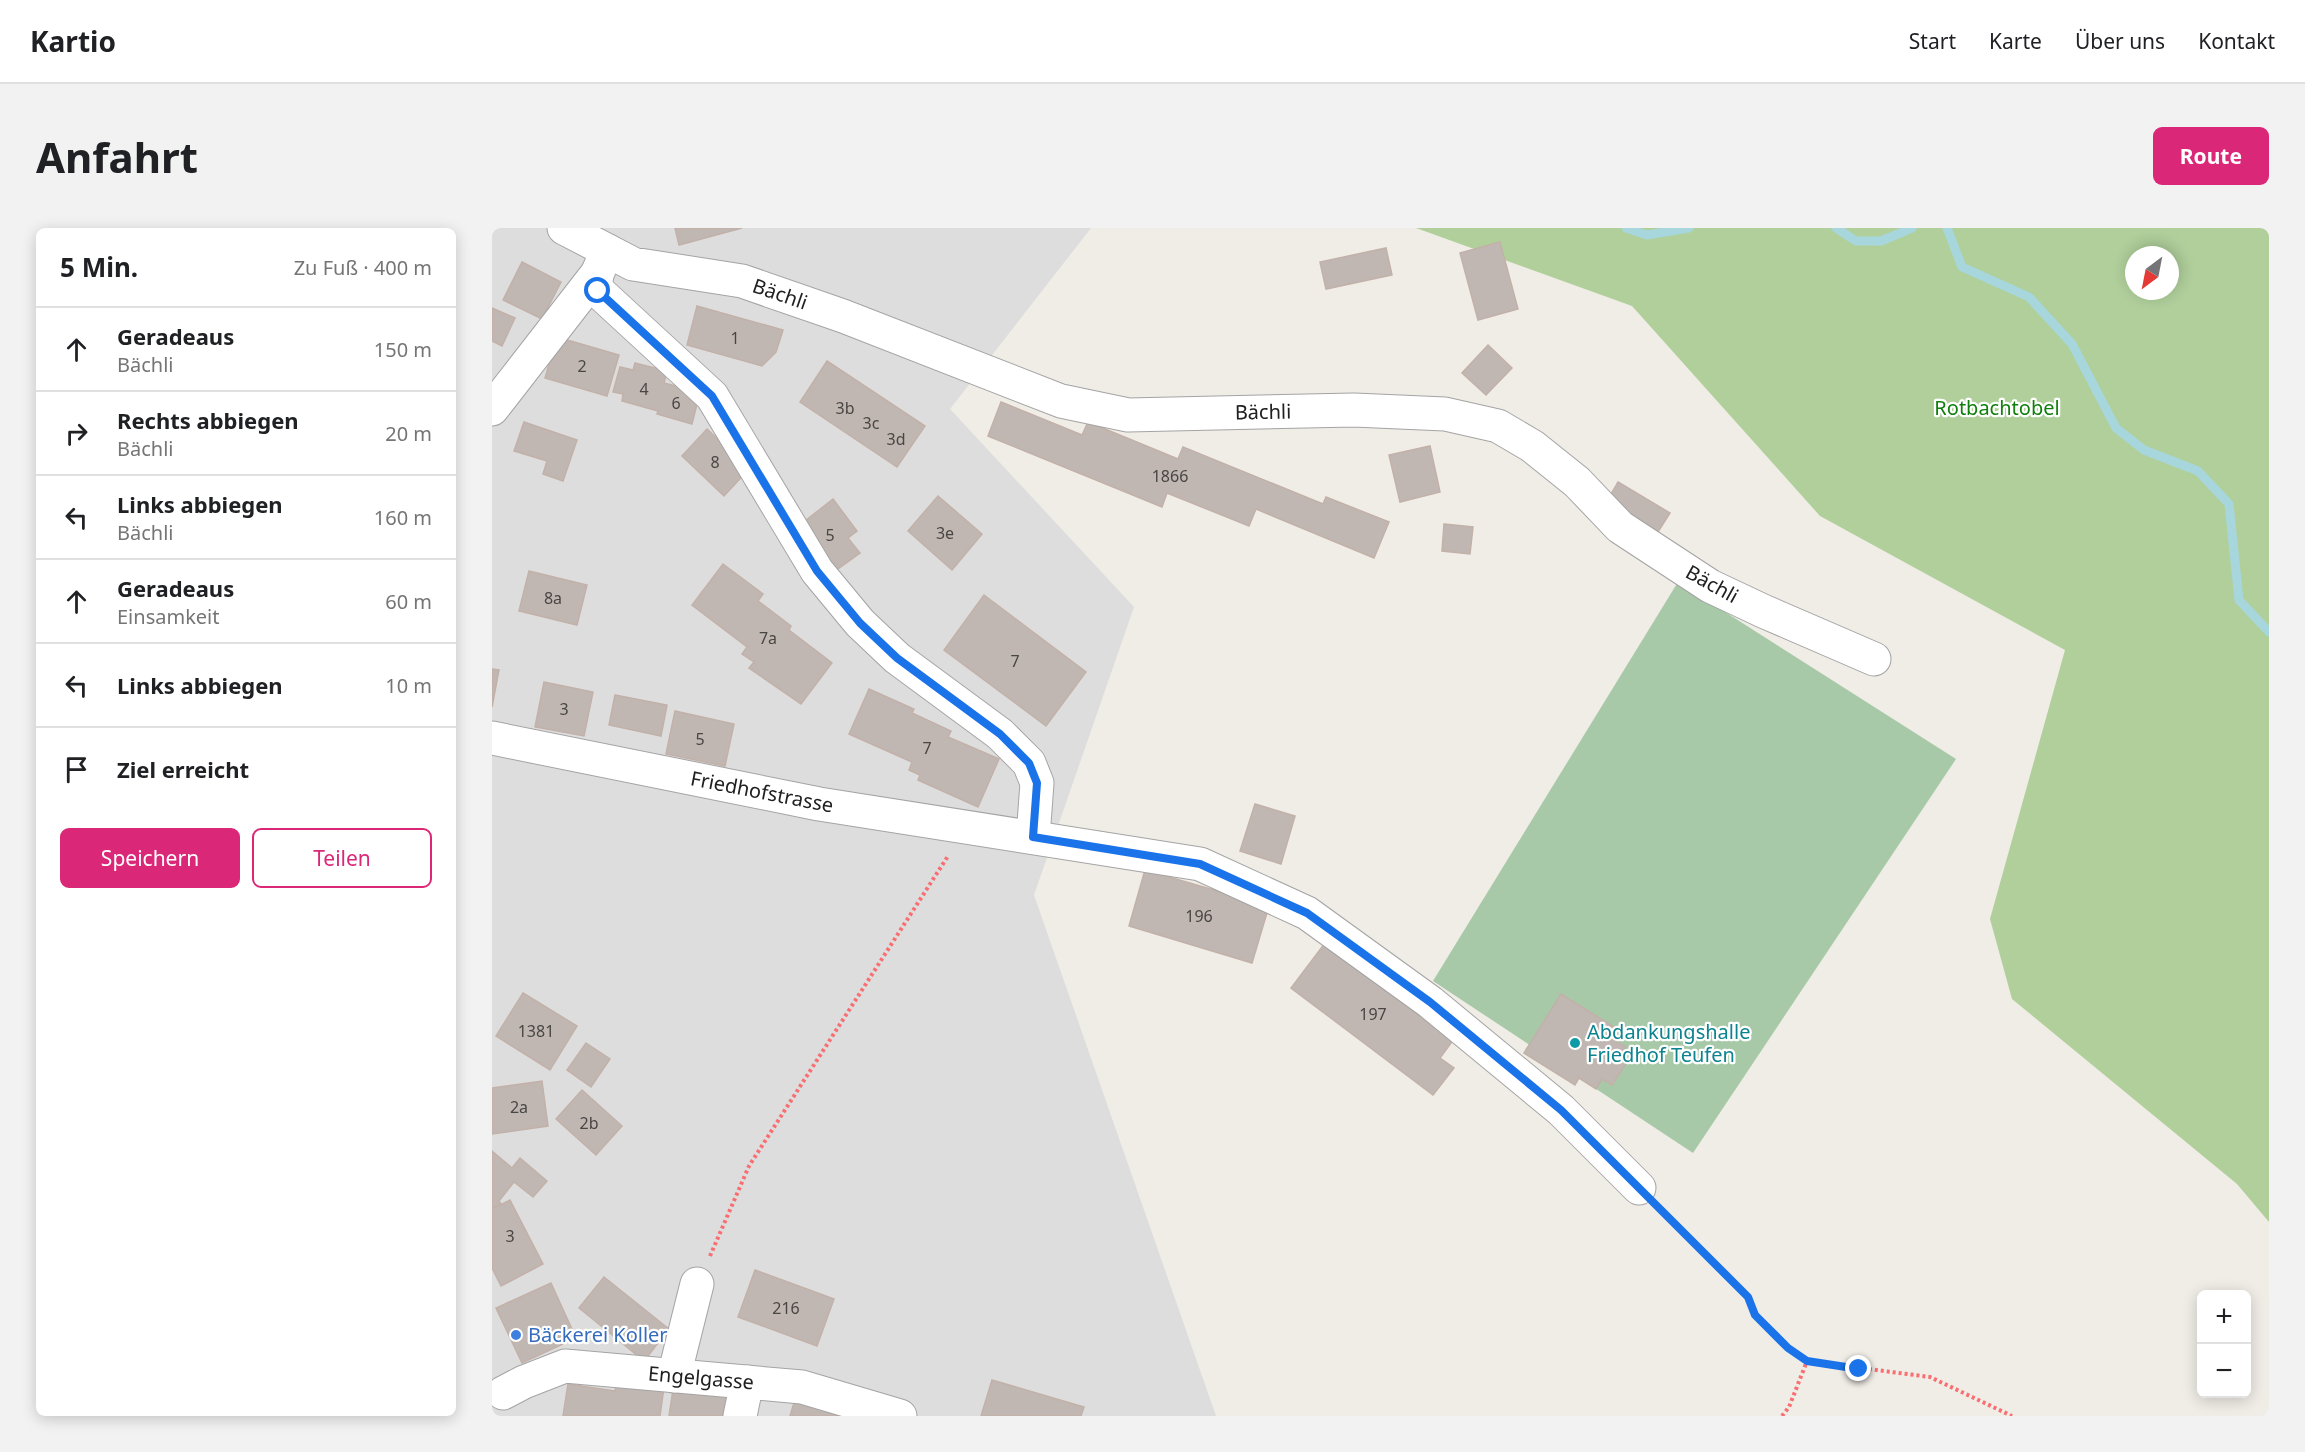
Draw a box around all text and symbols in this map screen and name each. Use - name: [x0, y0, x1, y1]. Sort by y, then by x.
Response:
- text: Kartio: [30, 22, 116, 60]
- text: Start: [1909, 27, 1956, 55]
- text: Karte: [1989, 27, 2042, 55]
- text: Über uns: [2075, 27, 2165, 55]
- text: Kontakt: [2198, 27, 2275, 55]
- button: Route: [2153, 127, 2269, 185]
- text: Anfahrt: [36, 128, 198, 185]
- north arrow: [2125, 246, 2179, 300]
- text: 5 Min.: [60, 249, 138, 285]
- text: Zu Fuß · 400 m: [294, 254, 432, 281]
- street label: Bächli: [749, 272, 811, 315]
- route start: [584, 277, 610, 303]
- text: Geradeaus: [117, 321, 234, 351]
- house number: 1: [730, 327, 740, 349]
- icon: ahead: [60, 333, 93, 366]
- text: 150 m: [374, 336, 432, 363]
- text: Bächli: [117, 351, 174, 378]
- house number: 2: [577, 355, 587, 377]
- house number: 4: [639, 378, 649, 400]
- house number: 6: [671, 392, 681, 414]
- park label: Rotbachtobel: [1934, 394, 2060, 421]
- house number: 3b: [836, 397, 855, 419]
- street label: Bächli: [1235, 398, 1291, 425]
- text: Rechts abbiegen: [117, 405, 299, 435]
- house number: 3c: [863, 412, 880, 434]
- icon: right: [60, 417, 93, 450]
- text: 20 m: [385, 420, 432, 447]
- house number: 3d: [887, 428, 906, 450]
- text: Bächli: [117, 435, 174, 462]
- house number: 8: [710, 451, 720, 473]
- house number: 1866: [1152, 465, 1188, 487]
- text: Links abbiegen: [117, 489, 283, 519]
- icon: left: [60, 501, 93, 534]
- text: 160 m: [374, 504, 432, 531]
- text: Bächli: [117, 519, 174, 546]
- house number: 3e: [936, 522, 954, 544]
- house number: 5: [825, 524, 835, 546]
- street label: Bächli: [1681, 558, 1743, 609]
- text: Geradeaus: [117, 573, 234, 603]
- icon: ahead: [60, 585, 93, 618]
- house number: 8a: [544, 587, 562, 609]
- text: 60 m: [385, 588, 432, 615]
- text: Einsamkeit: [117, 603, 219, 630]
- house number: 7a: [759, 627, 777, 649]
- house number: 7: [1010, 650, 1020, 672]
- icon: left: [60, 669, 93, 702]
- text: Links abbiegen: [117, 670, 283, 700]
- text: 10 m: [385, 672, 432, 699]
- house number: 3: [559, 698, 569, 720]
- house number: 5: [695, 728, 705, 750]
- house number: 7: [922, 737, 932, 759]
- icon: arrive: [60, 753, 93, 786]
- text: Ziel erreicht: [117, 754, 249, 784]
- street label: Friedhofstrasse: [688, 764, 836, 819]
- button: Speichern: [60, 828, 240, 888]
- button: Teilen: [252, 828, 432, 888]
- house number: 196: [1185, 905, 1213, 927]
- house number: 197: [1359, 1003, 1387, 1025]
- place label: Abdankungshalle Friedhof Teufen: [1587, 1018, 1750, 1068]
- house number: 1381: [518, 1020, 554, 1042]
- marker: Abdankungshalle Friedhof Teufen: [1568, 1036, 1582, 1050]
- house number: 2a: [510, 1096, 528, 1118]
- house number: 2b: [580, 1112, 599, 1134]
- house number: 3: [505, 1225, 515, 1247]
- map controls: [2197, 1290, 2251, 1398]
- button: +: [2197, 1290, 2251, 1344]
- house number: 216: [772, 1297, 800, 1319]
- place label: Bäckerei Koller: [528, 1321, 668, 1348]
- marker: Bäckerei Koller: [509, 1328, 523, 1342]
- button: −: [2197, 1344, 2251, 1398]
- route end: [1845, 1355, 1871, 1381]
- street label: Engelgasse: [647, 1359, 755, 1396]

